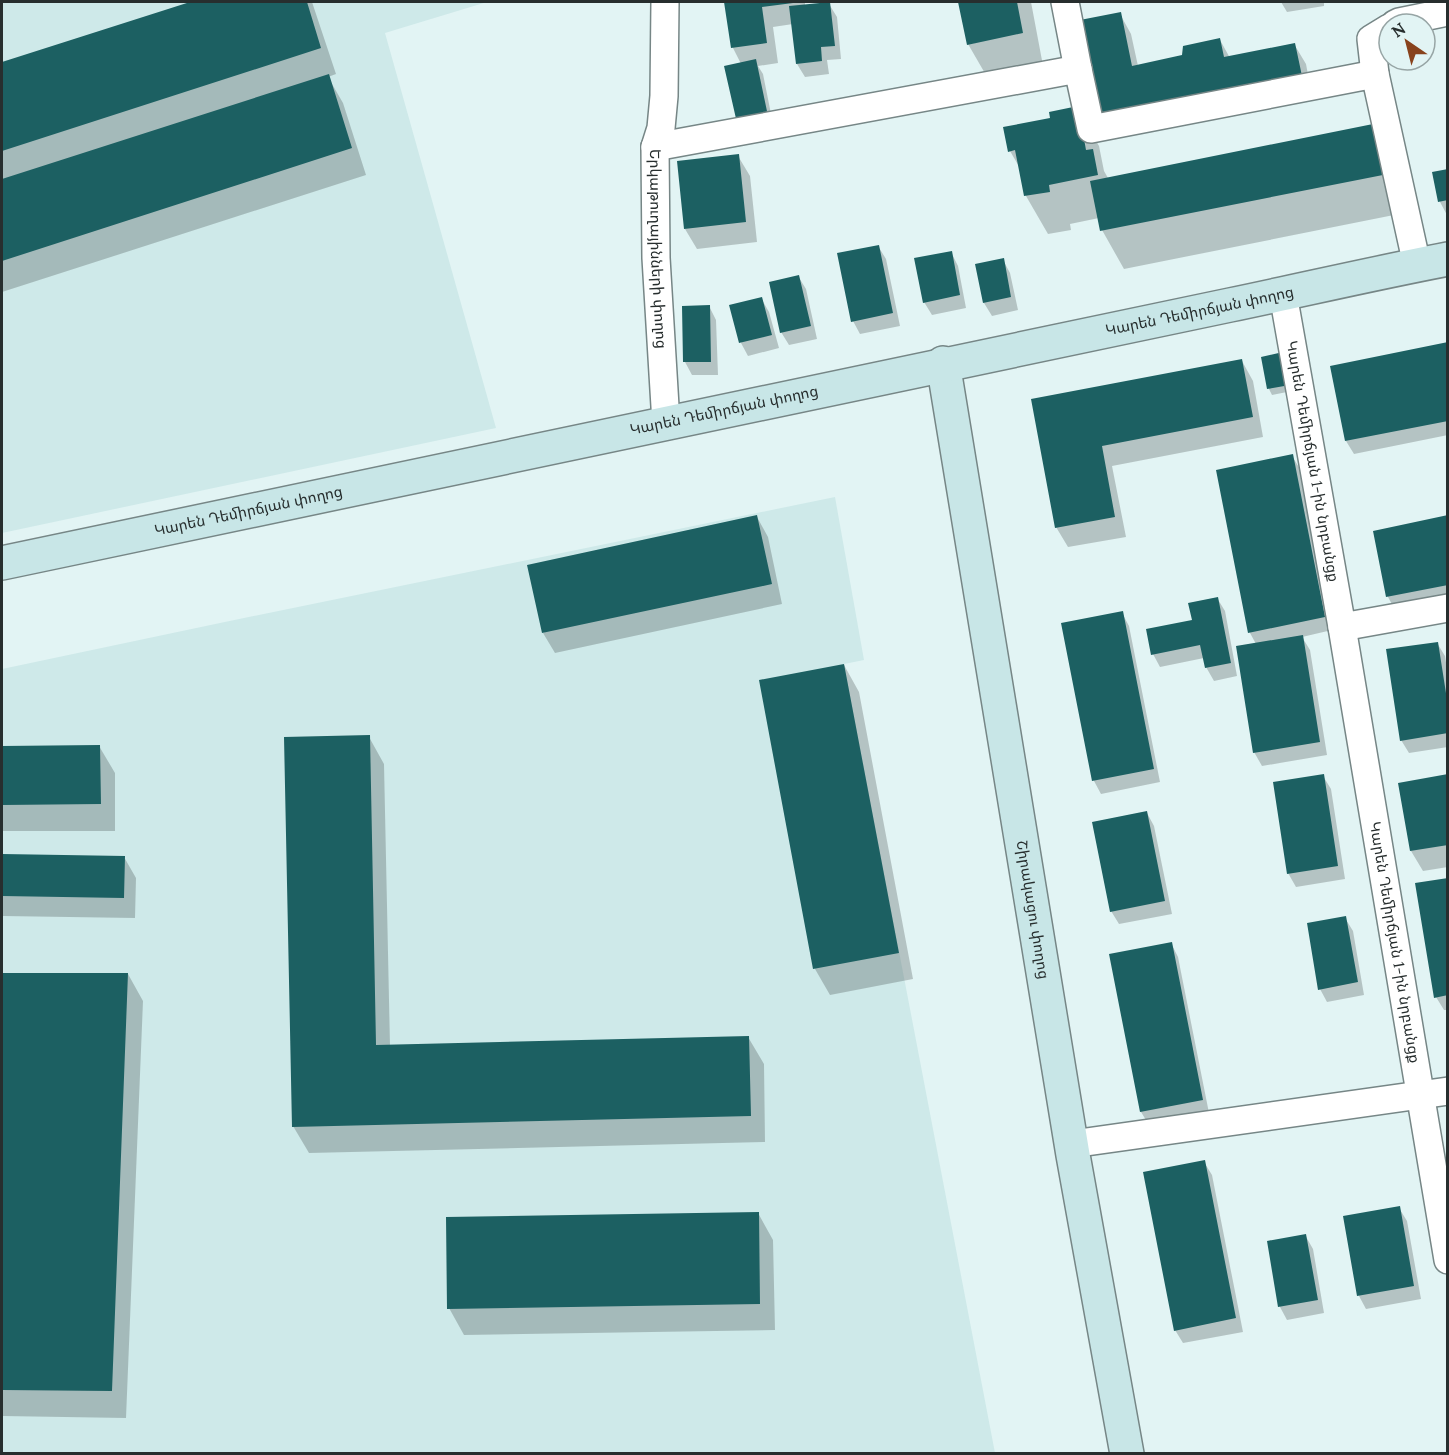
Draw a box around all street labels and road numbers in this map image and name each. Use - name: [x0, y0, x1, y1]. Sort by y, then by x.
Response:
- street label: Երկաթուղայինների փողոց: [646, 149, 671, 349]
- street label: Կարեն Դեմիրճյան փողոց: [1104, 282, 1295, 339]
- street label: Կարեն Դեմիրճյան 1-ին նրբանցք: [1282, 339, 1344, 583]
- street label: Կարեն Դեմիրճյան փողոց: [628, 381, 820, 439]
- street label: Կարեն Դեմիրճյան փողոց: [153, 481, 344, 540]
- street label: Կարեն Դեմիրճյան 1-ին նրբանցք: [1366, 820, 1425, 1065]
- street label: Շիրակացու փողոց: [1012, 839, 1054, 980]

